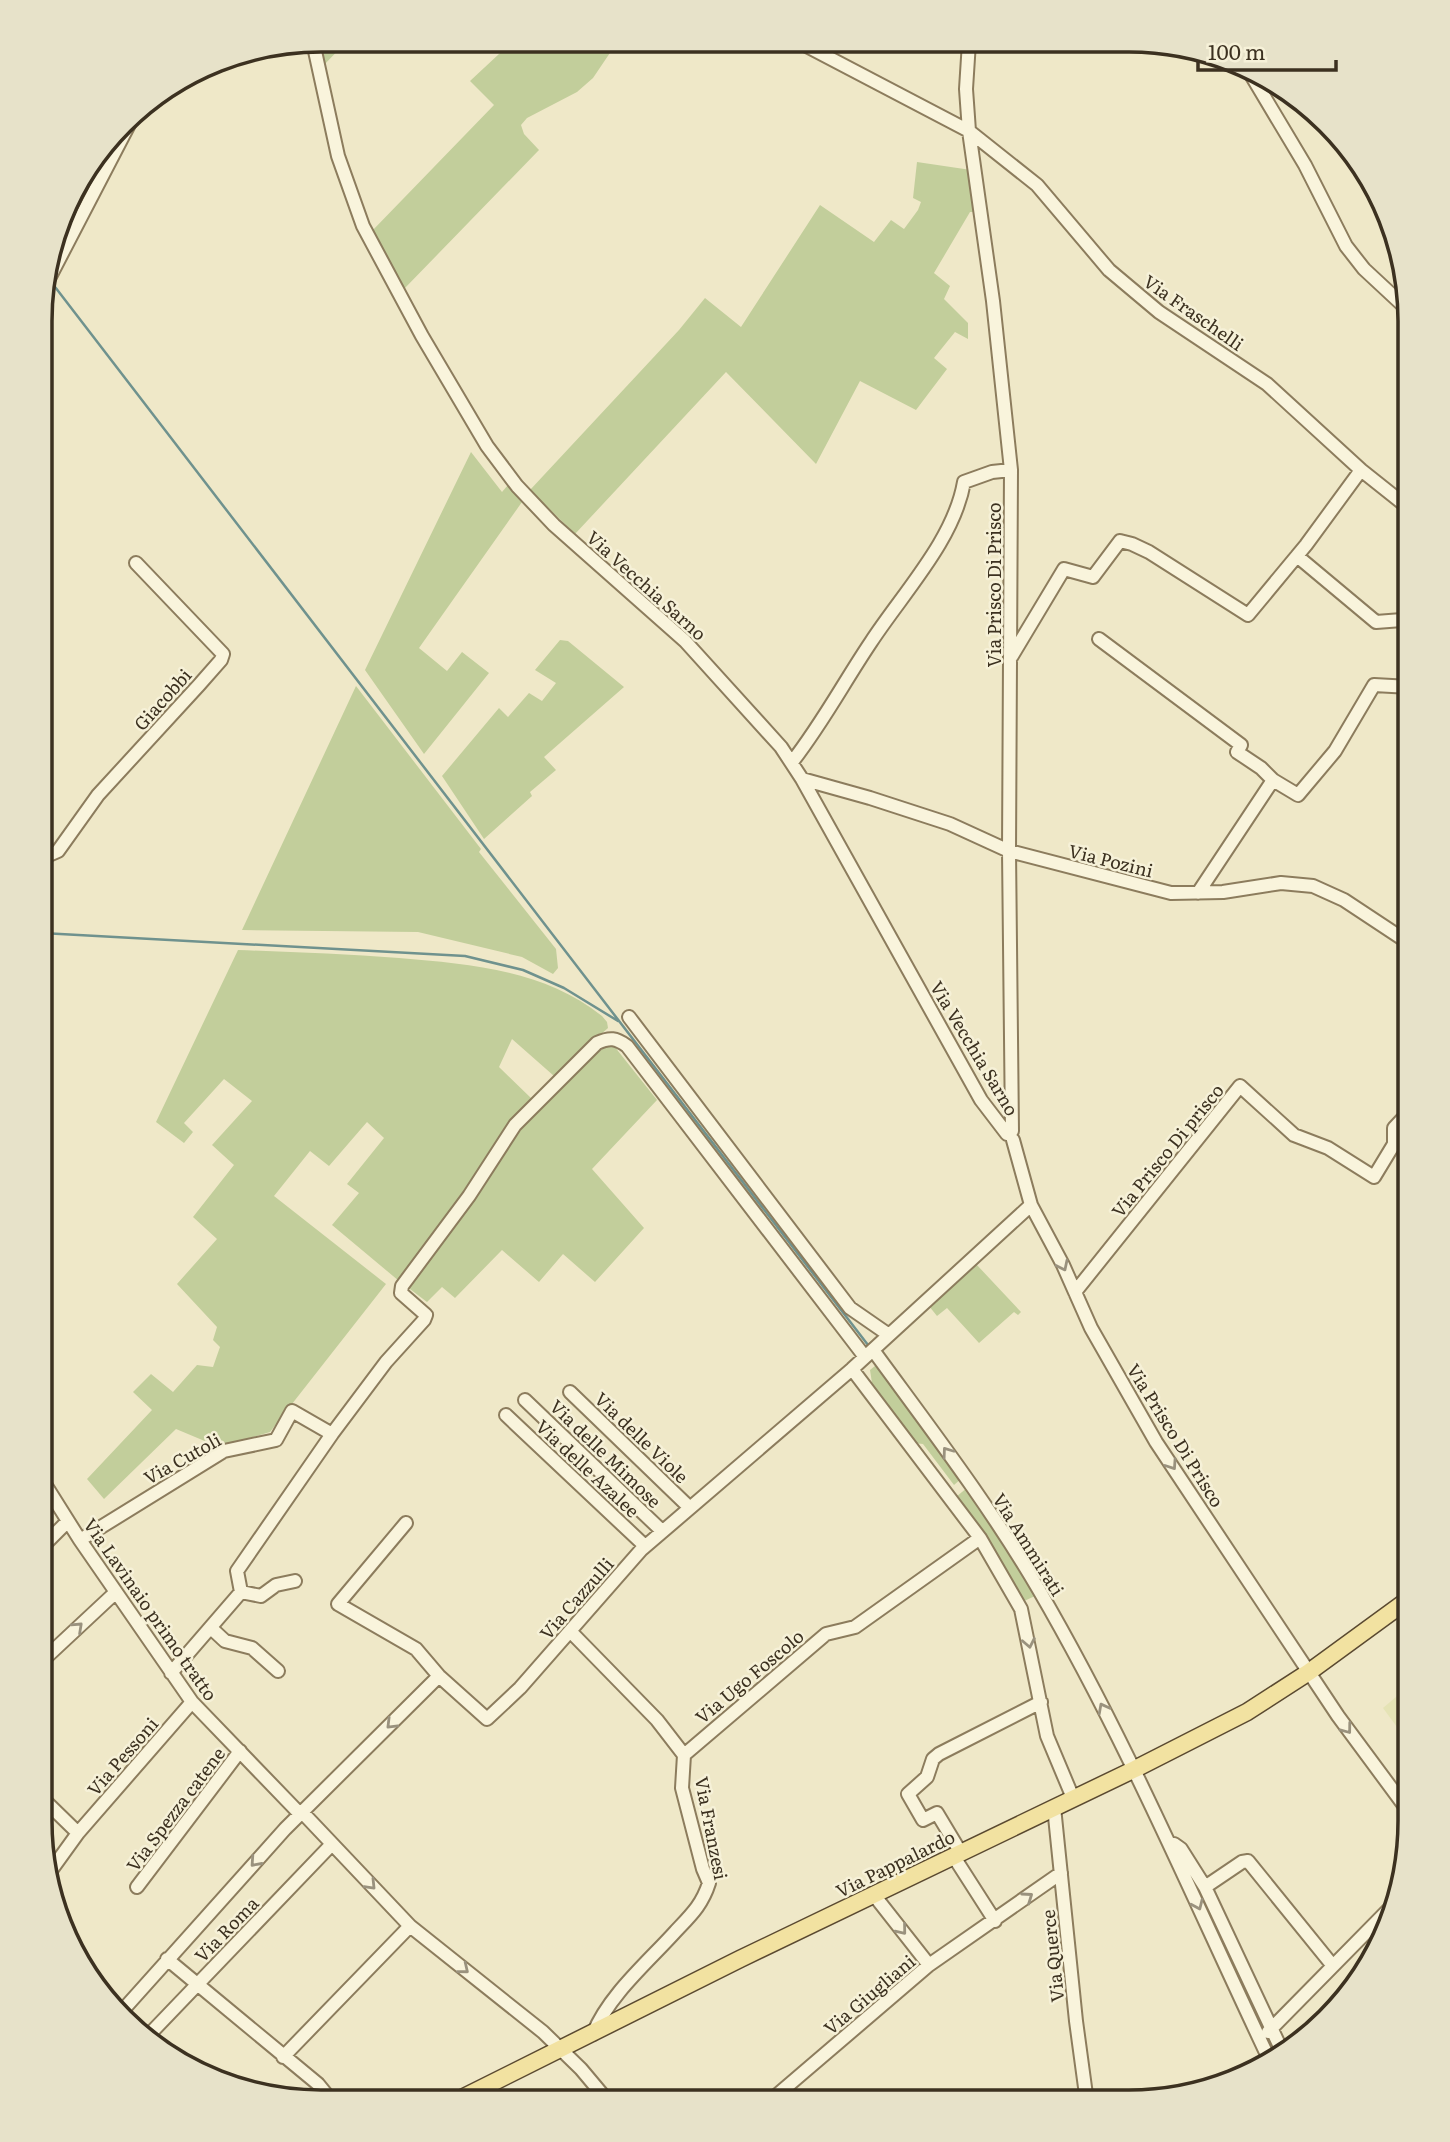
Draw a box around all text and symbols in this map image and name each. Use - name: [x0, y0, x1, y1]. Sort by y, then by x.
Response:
- scale bar: [1198, 28, 1336, 72]
- text: 100 m: [1208, 35, 1265, 66]
- street label: Via Fraschelli: [1138, 267, 1250, 357]
- street label: Via Prisco Di Prisco: [980, 502, 1007, 668]
- street label: Via Vecchia Sarno: [581, 524, 713, 646]
- street label: Giacobbi: [127, 662, 197, 736]
- street label: Via Pozini: [1066, 836, 1156, 884]
- street label: Via Vecchia Sarno: [924, 975, 1026, 1121]
- street label: Via Prisco Di prisco: [1105, 1077, 1229, 1223]
- one-way arrow: [1054, 1259, 1068, 1271]
- street label: Via Prisco Di Prisco: [1121, 1358, 1231, 1512]
- street label: Via delle Viole: [589, 1385, 695, 1489]
- street label: Via delle Mimose: [544, 1393, 668, 1513]
- street label: Via delle Azalee: [530, 1413, 646, 1523]
- street label: Via Cutoli: [138, 1426, 226, 1490]
- one-way arrow: [942, 1447, 955, 1460]
- one-way arrow: [1164, 1457, 1176, 1470]
- street label: Via Ammirati: [987, 1487, 1071, 1601]
- street label: Via Lavinaio primo tratto: [78, 1512, 224, 1706]
- street label: Via Cazzulli: [533, 1551, 619, 1645]
- one-way arrow: [70, 1622, 83, 1635]
- street label: Via Ugo Foscolo: [689, 1622, 809, 1730]
- one-way arrow: [1021, 1637, 1036, 1649]
- one-way arrow: [1098, 1703, 1111, 1716]
- street label: Via Pessoni: [80, 1711, 164, 1801]
- one-way arrow: [386, 1716, 399, 1729]
- one-way arrow: [1339, 1721, 1352, 1733]
- street label: Via Spezza catene: [119, 1741, 231, 1877]
- street label: Via Franzesi: [689, 1774, 735, 1882]
- street label: Via Pappalardo: [831, 1822, 959, 1904]
- one-way arrow: [251, 1854, 263, 1867]
- one-way arrow: [363, 1877, 376, 1890]
- street label: Via Roma: [188, 1890, 265, 1968]
- one-way arrow: [1020, 1893, 1033, 1905]
- one-way arrow: [1189, 1899, 1203, 1911]
- street label: Via Querce: [1034, 1908, 1070, 2004]
- one-way arrow: [893, 1923, 906, 1935]
- street label: Via Giugliani: [817, 1947, 921, 2041]
- one-way arrow: [456, 1960, 468, 1973]

